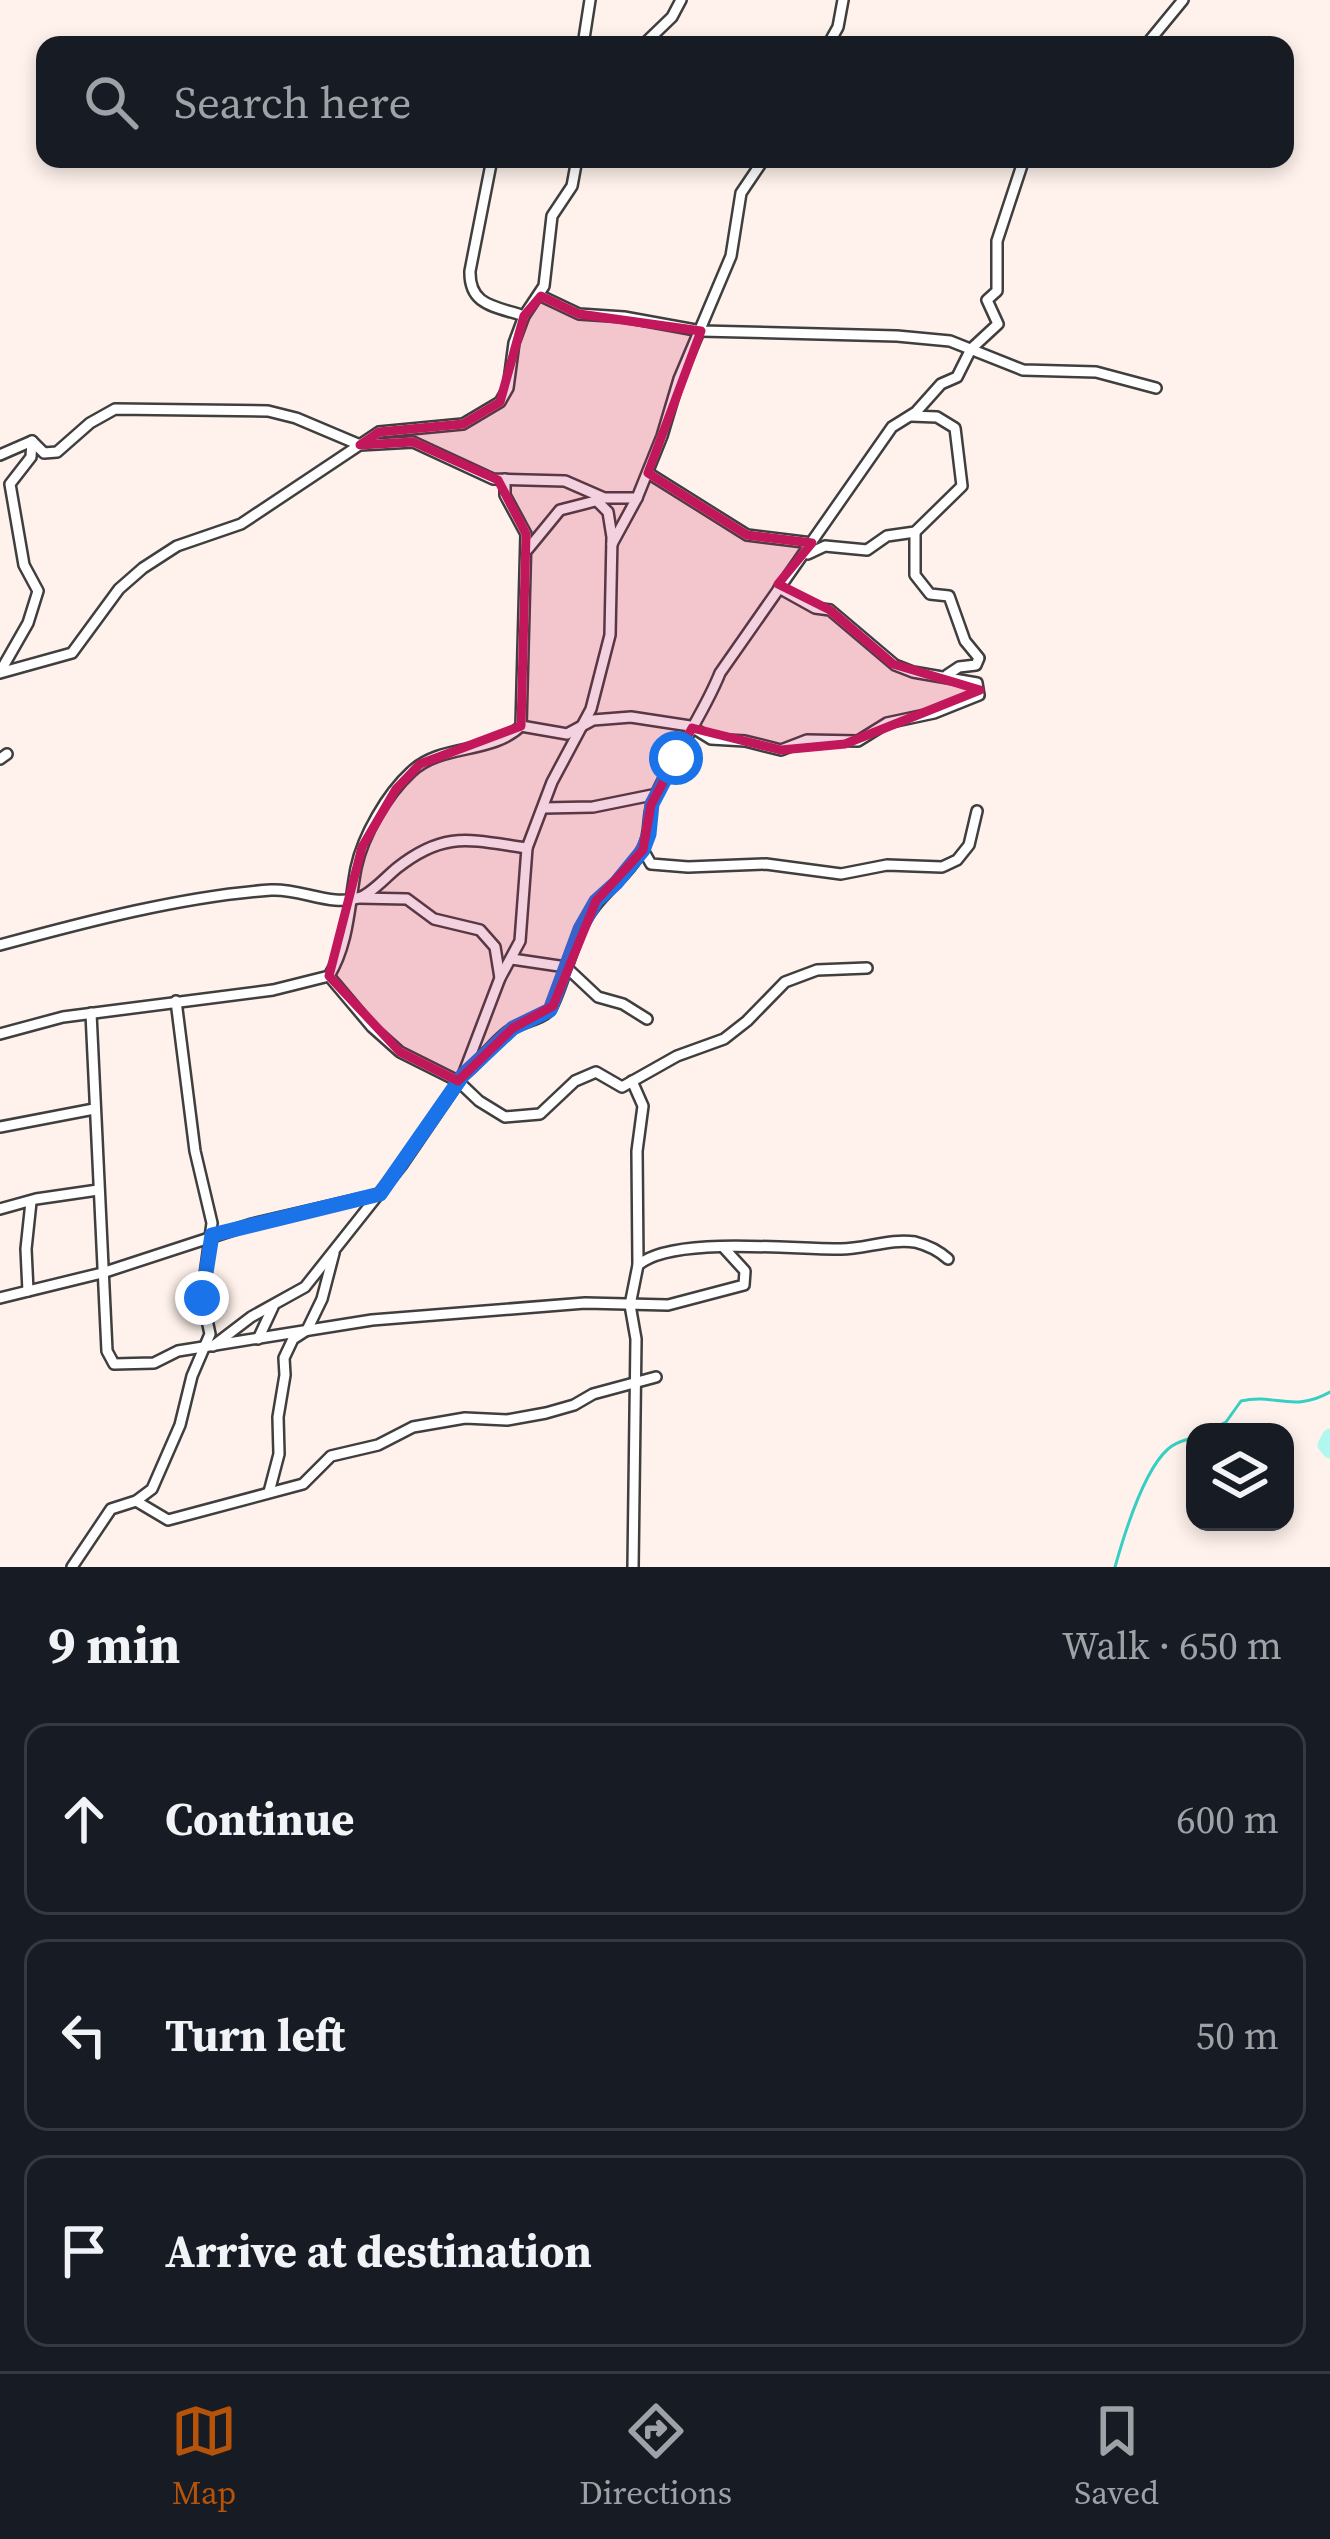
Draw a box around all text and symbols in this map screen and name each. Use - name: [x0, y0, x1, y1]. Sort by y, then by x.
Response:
- search box: [36, 36, 1294, 168]
- icon: search: [78, 69, 144, 135]
- text: Search here: [174, 71, 411, 133]
- route start: [649, 731, 703, 785]
- route end: [175, 1271, 229, 1325]
- map controls: [1186, 1423, 1294, 1531]
- button: layers: [1186, 1423, 1294, 1531]
- text: 9 min: [48, 1610, 180, 1680]
- text: Walk · 650 m: [1062, 1619, 1282, 1672]
- icon: ahead: [51, 1786, 117, 1852]
- text: Continue: [165, 1788, 354, 1850]
- text: 600 m: [1176, 1793, 1279, 1846]
- icon: left: [51, 2002, 117, 2068]
- text: Turn left: [165, 2004, 345, 2066]
- text: 50 m: [1196, 2009, 1279, 2062]
- icon: arrive: [51, 2218, 117, 2284]
- text: Arrive at destination: [165, 2220, 592, 2282]
- tab: Map: [171, 2398, 237, 2515]
- tab: Directions: [579, 2398, 732, 2515]
- tab: Saved: [1074, 2398, 1159, 2515]

